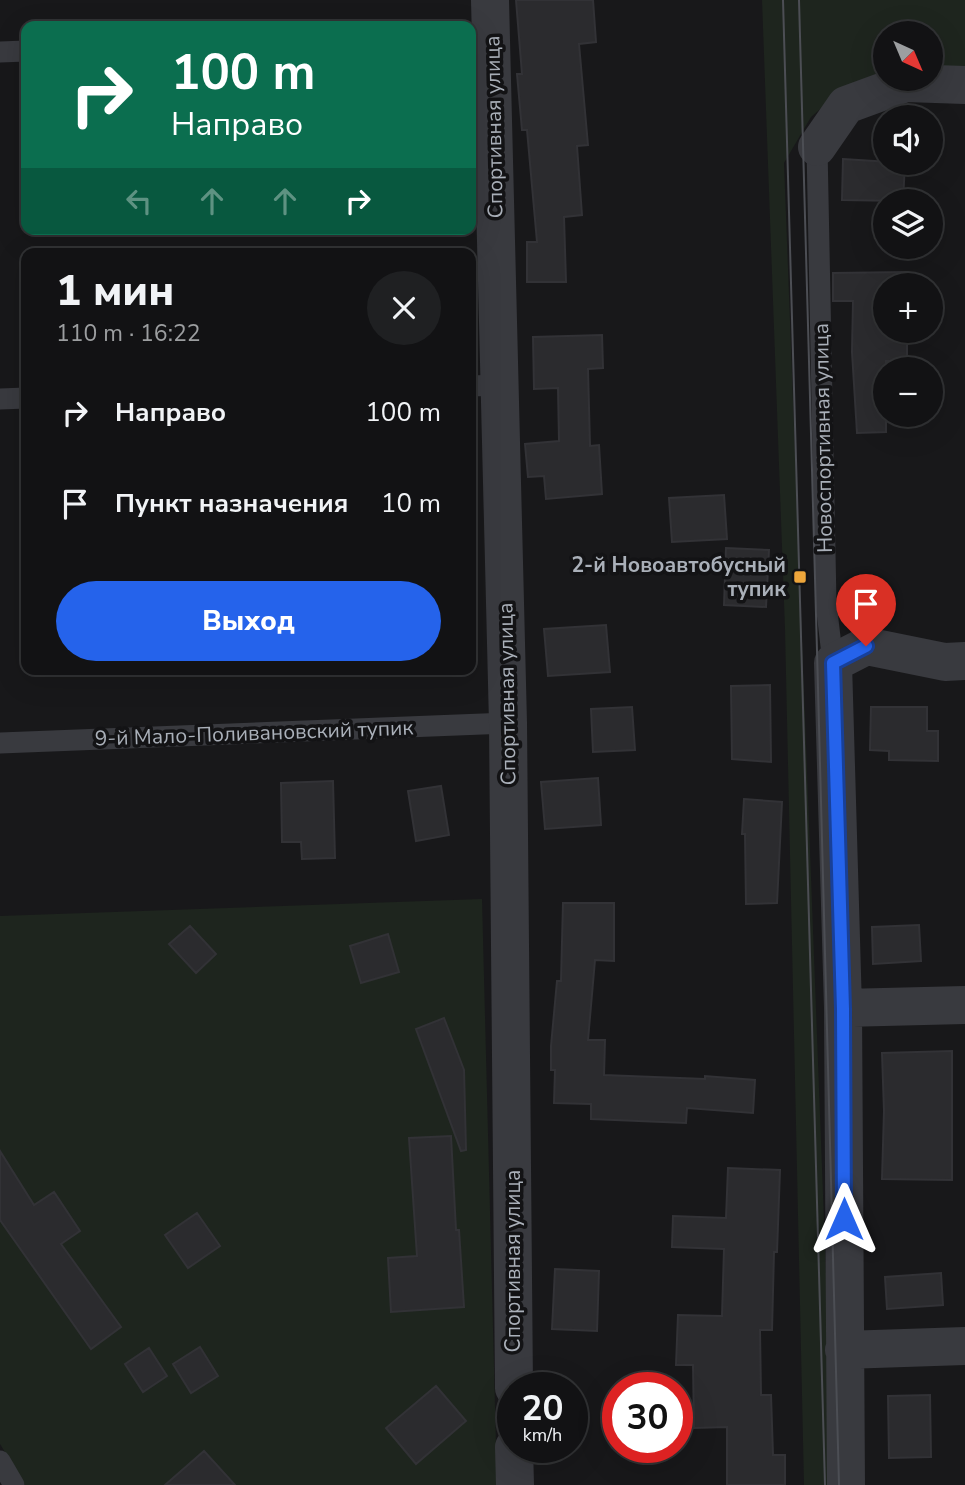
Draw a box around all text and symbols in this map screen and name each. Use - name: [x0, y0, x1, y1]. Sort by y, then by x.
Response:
- north arrow: [873, 21, 943, 91]
- map controls: [873, 21, 943, 427]
- street label: Спортивная улица: [478, 35, 510, 219]
- text: 100 m: [171, 39, 315, 106]
- icon: right: [56, 49, 147, 140]
- text: Направо: [171, 103, 303, 146]
- button: sound: [873, 105, 943, 175]
- icon: left: [120, 182, 158, 220]
- icon: ahead: [193, 182, 231, 220]
- icon: ahead: [266, 182, 304, 220]
- icon: right: [339, 182, 377, 220]
- button: layers: [873, 189, 943, 259]
- text: 1 мин: [56, 263, 174, 320]
- button: close: [367, 271, 441, 345]
- button: +: [873, 273, 943, 343]
- text: 110 m · 16:22: [56, 318, 201, 349]
- street label: Новоспортивная улица: [807, 323, 839, 553]
- button: −: [873, 357, 943, 427]
- icon: right: [56, 394, 94, 432]
- text: Направо: [115, 395, 226, 430]
- text: 100 m: [365, 395, 441, 430]
- icon: arrive: [56, 485, 94, 523]
- text: Пункт назначения: [115, 486, 348, 521]
- text: 10 m: [381, 486, 441, 521]
- place label: 2-й Новоавтобусный тупик: [572, 551, 786, 603]
- marker: 2-й Новоавтобусный тупик: [792, 569, 808, 585]
- pin: [836, 574, 896, 646]
- button: Выход: [56, 581, 441, 661]
- icon: arrive: [847, 585, 885, 623]
- street label: Спортивная улица: [491, 602, 523, 786]
- street label: 9-й Мало-Поливановский тупик: [94, 713, 415, 753]
- street label: Спортивная улица: [499, 1170, 527, 1352]
- position arrow: [807, 1182, 881, 1256]
- speed limit sign: 30: [602, 1372, 693, 1463]
- text: 20: [521, 1385, 564, 1432]
- text: km/h: [523, 1423, 562, 1447]

